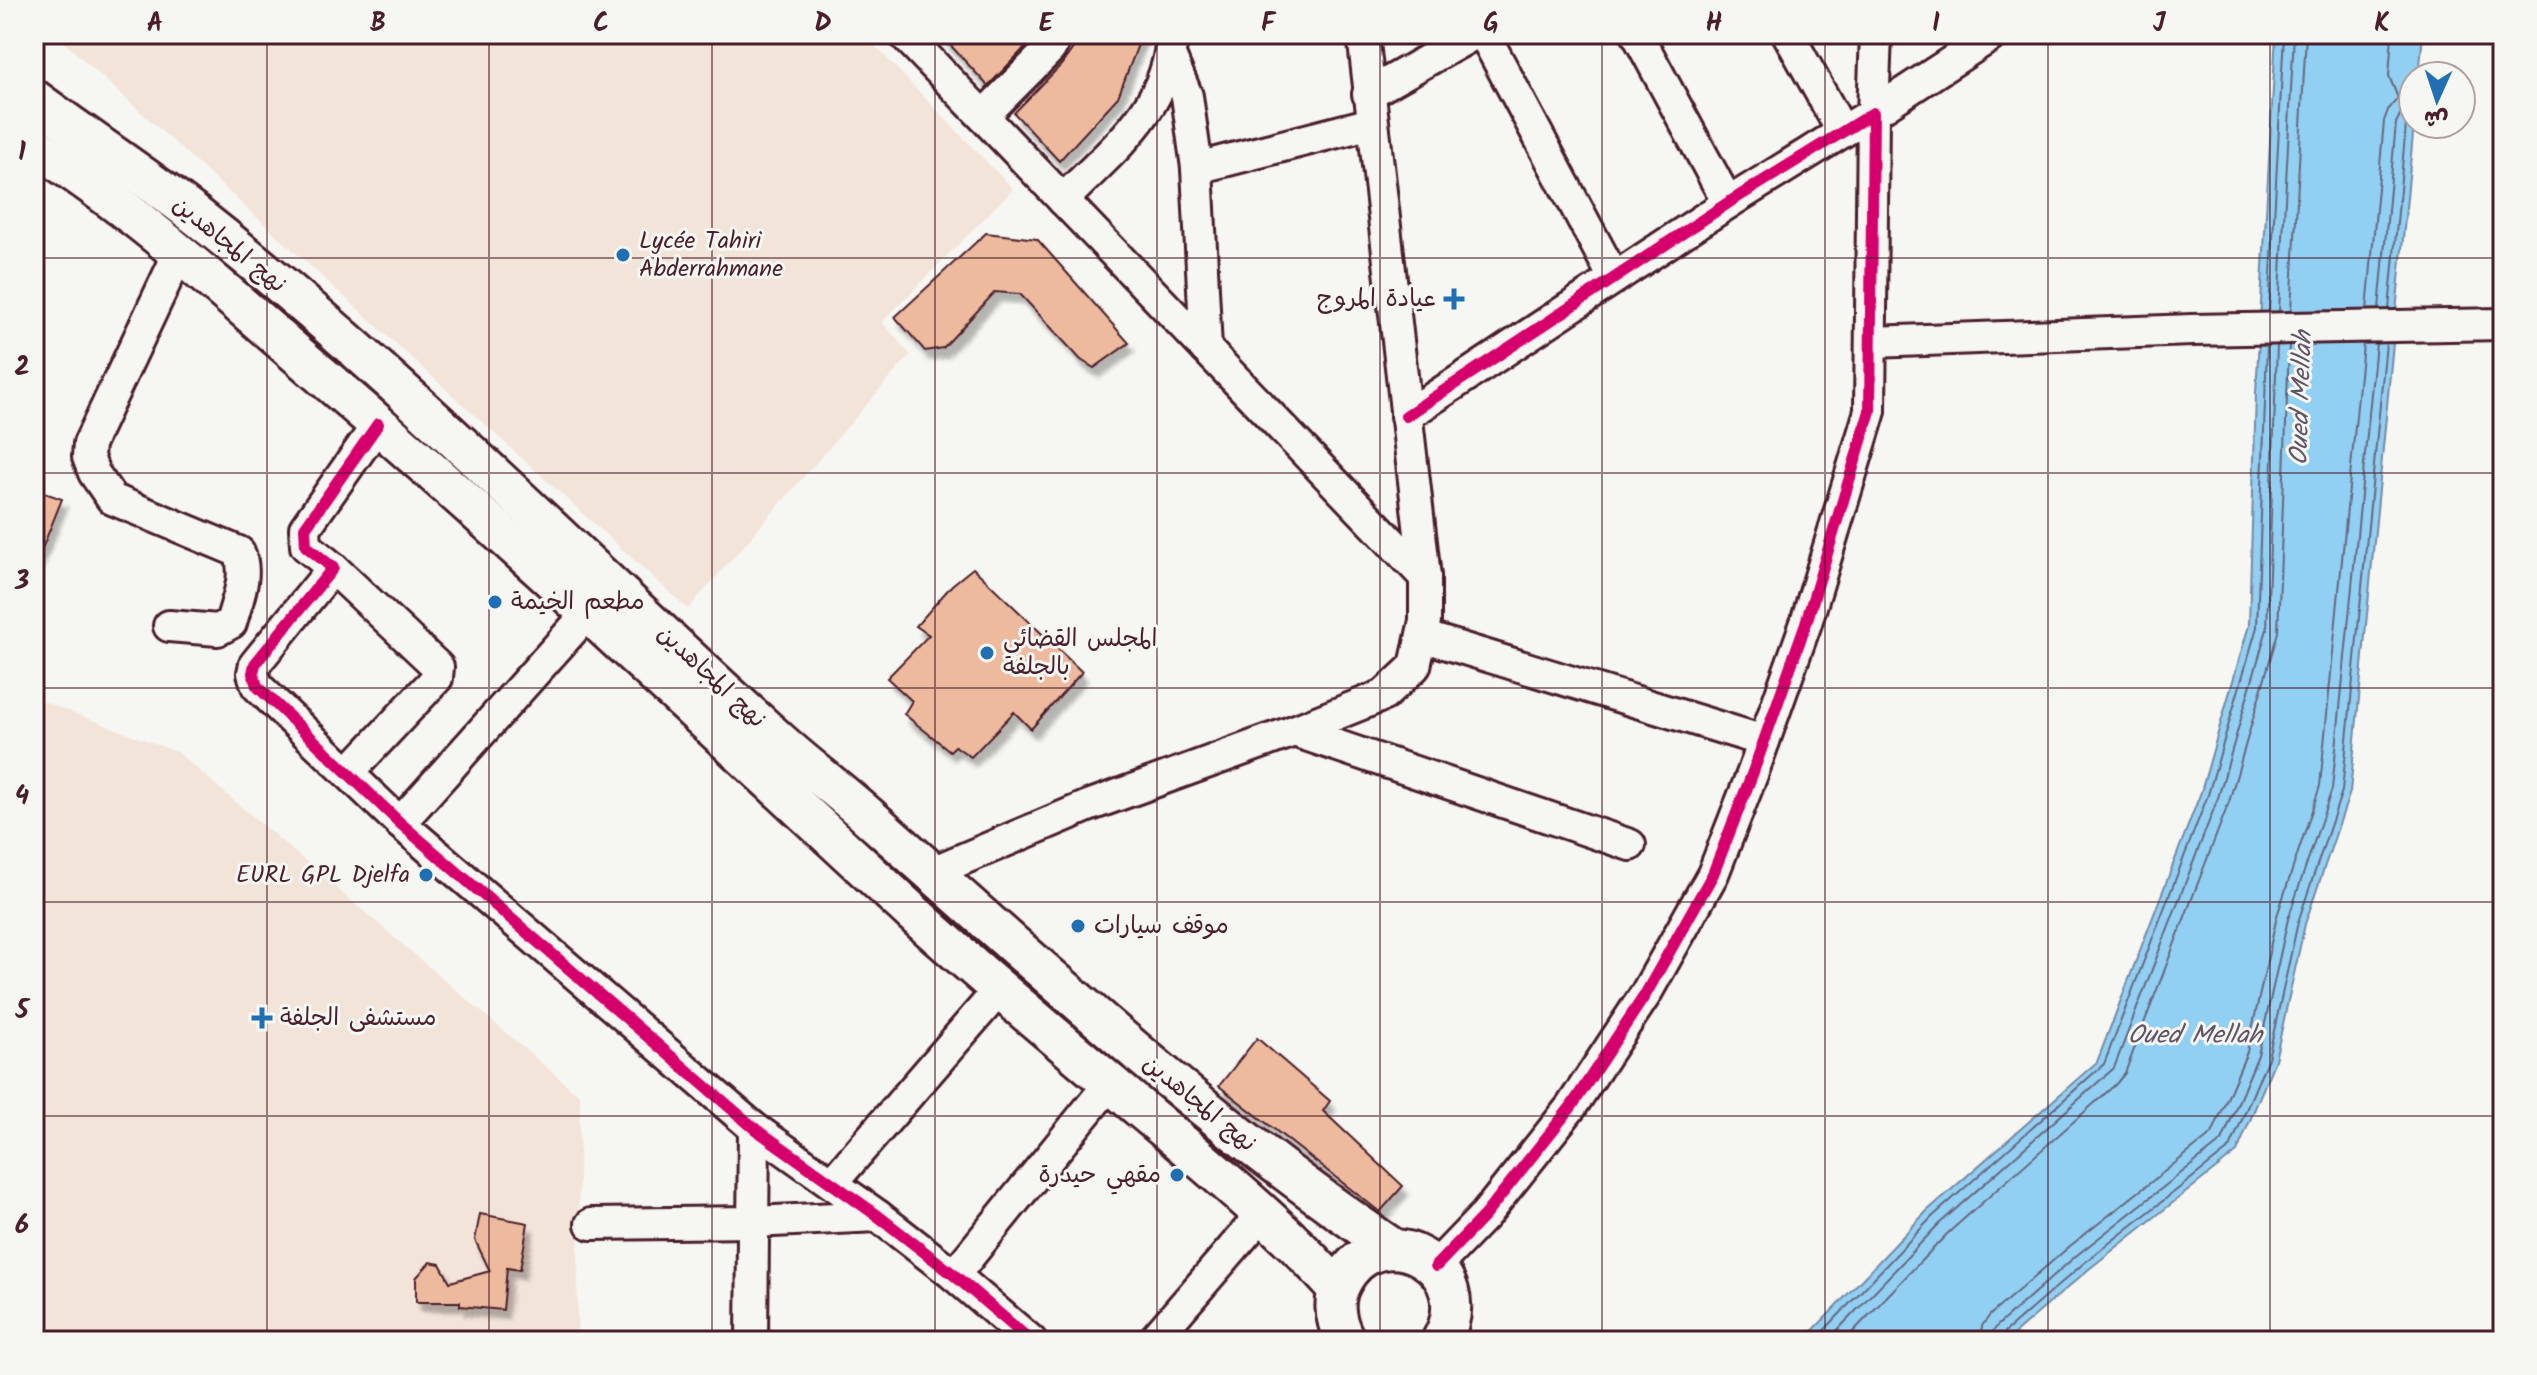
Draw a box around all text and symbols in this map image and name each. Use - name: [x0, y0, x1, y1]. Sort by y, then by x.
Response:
- text: A: [147, 3, 163, 45]
- text: B: [370, 3, 386, 45]
- text: C: [593, 3, 609, 45]
- text: D: [814, 3, 832, 45]
- text: E: [1039, 3, 1055, 45]
- text: F: [1261, 3, 1277, 45]
- text: G: [1483, 3, 1499, 45]
- text: H: [1706, 3, 1723, 45]
- text: I: [1932, 3, 1940, 45]
- text: J: [2153, 3, 2167, 45]
- text: K: [2374, 3, 2390, 45]
- north arrow: [2397, 60, 2477, 140]
- text: ش: [2423, 99, 2449, 136]
- text: 1: [18, 132, 26, 174]
- street label: نهج المجاهدين: [163, 186, 295, 304]
- place label: Lycée Tahiri Abderrahmane: [639, 222, 783, 289]
- marker: Lycée Tahiri Abderrahmane: [614, 246, 632, 264]
- place label: عيادة المروج: [1317, 280, 1436, 319]
- marker: عيادة المروج: [1443, 288, 1465, 310]
- water label: Oued Mellah: [2279, 328, 2325, 466]
- text: 2: [14, 347, 30, 389]
- text: 3: [14, 561, 29, 603]
- place label: مطعم الخيمة: [511, 583, 645, 622]
- marker: مطعم الخيمة: [486, 593, 504, 611]
- street label: نهج المجاهدين: [647, 616, 775, 738]
- place label: المجلس القضائي بالجلفة: [1003, 620, 1157, 687]
- marker: المجلس القضائي بالجلفة: [978, 644, 996, 662]
- text: 4: [15, 776, 29, 818]
- place label: EURL GPL Djelfa: [236, 856, 410, 895]
- marker: EURL GPL Djelfa: [417, 866, 435, 884]
- place label: موقف سيارات: [1094, 907, 1229, 946]
- marker: موقف سيارات: [1069, 917, 1087, 935]
- text: 5: [14, 990, 30, 1032]
- place label: مستشفى الجلفة: [280, 999, 436, 1038]
- marker: مستشفى الجلفة: [251, 1007, 273, 1029]
- water label: Oued Mellah: [2128, 1015, 2264, 1057]
- street label: نهج المجاهدين: [1133, 1045, 1265, 1163]
- place label: مقهي حيدرة: [1038, 1156, 1161, 1195]
- marker: مقهي حيدرة: [1168, 1166, 1186, 1184]
- text: 6: [15, 1205, 29, 1247]

